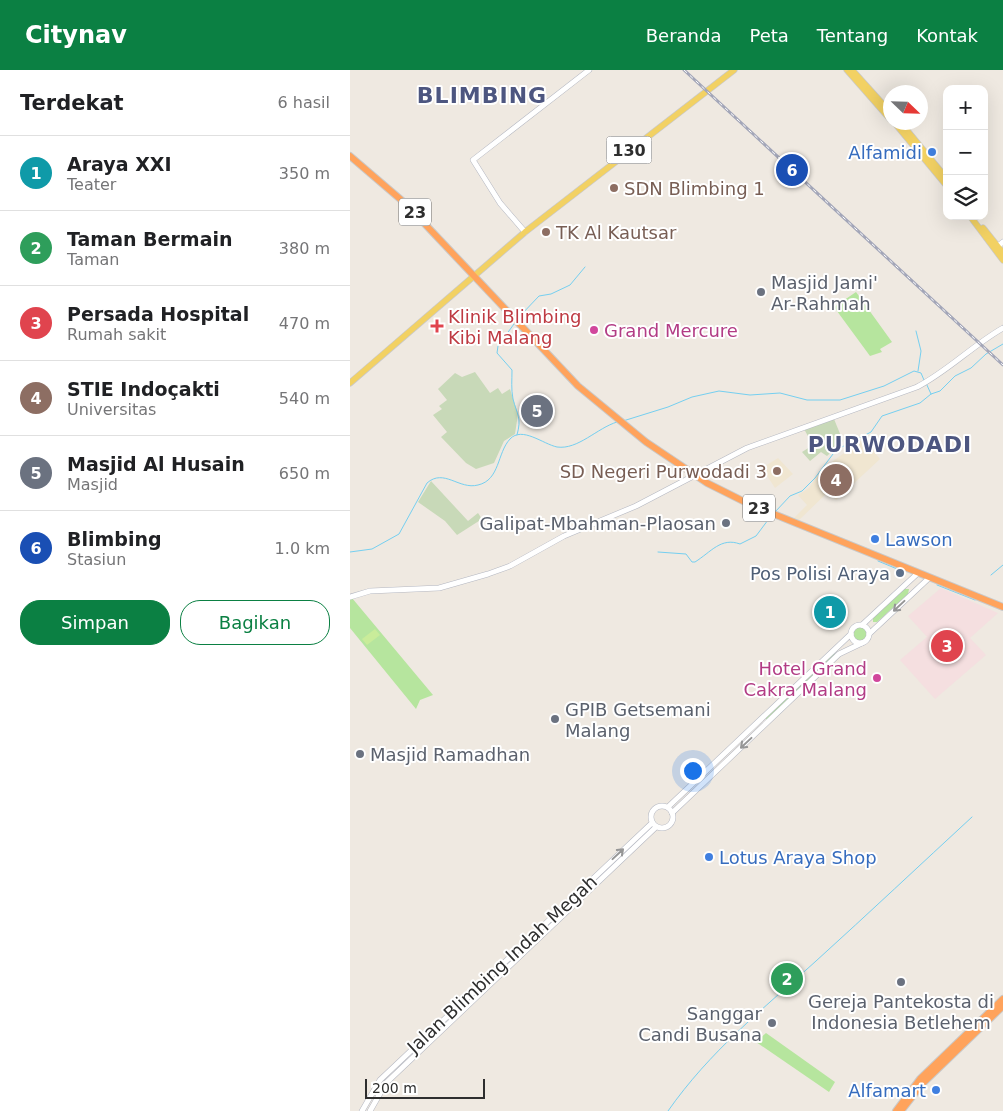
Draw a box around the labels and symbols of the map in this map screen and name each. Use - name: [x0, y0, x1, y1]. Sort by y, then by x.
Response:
- district label: BLIMBING: [417, 83, 547, 108]
- north arrow: [883, 85, 928, 130]
- road number: 130: [606, 136, 652, 164]
- place label: Alfamidi: [848, 142, 922, 163]
- marker: Alfamidi: [926, 146, 938, 158]
- pin: 6: [776, 151, 808, 189]
- place label: SDN Blimbing 1: [624, 178, 765, 199]
- marker: SDN Blimbing 1: [608, 182, 620, 194]
- road number: 23: [399, 198, 431, 226]
- place label: TK Al Kautsar: [555, 222, 677, 243]
- marker: TK Al Kautsar: [540, 226, 552, 238]
- place label: Masjid Jami' Ar-Rahmah: [771, 272, 878, 314]
- marker: Masjid Jami' Ar-Rahmah: [755, 286, 767, 298]
- place label: Klinik Blimbing Kibi Malang: [448, 306, 582, 348]
- marker: Klinik Blimbing Kibi Malang: [430, 319, 444, 333]
- place label: Grand Mercure: [604, 320, 738, 341]
- marker: Grand Mercure: [588, 324, 600, 336]
- pin: 5: [521, 392, 553, 430]
- district label: PURWODADI: [808, 432, 972, 457]
- place label: SD Negeri Purwodadi 3: [560, 461, 767, 482]
- pin: 4: [820, 461, 852, 499]
- marker: SD Negeri Purwodadi 3: [771, 465, 783, 477]
- road number: 23: [743, 494, 775, 522]
- place label: Galipat-Mbahman-Plaosan: [479, 513, 716, 534]
- marker: Galipat-Mbahman-Plaosan: [720, 517, 732, 529]
- place label: Lawson: [885, 529, 953, 550]
- marker: Lawson: [869, 533, 881, 545]
- place label: Pos Polisi Araya: [750, 563, 890, 584]
- marker: Pos Polisi Araya: [894, 567, 906, 579]
- pin: 1: [814, 593, 846, 631]
- one-way arrow: [892, 600, 905, 612]
- pin: 3: [931, 627, 963, 665]
- place label: Hotel Grand Cakra Malang: [743, 658, 867, 700]
- marker: Hotel Grand Cakra Malang: [871, 672, 883, 684]
- place label: GPIB Getsemani Malang: [565, 699, 711, 741]
- marker: GPIB Getsemani Malang: [549, 713, 561, 725]
- one-way arrow: [740, 737, 753, 749]
- place label: Masjid Ramadhan: [370, 744, 530, 765]
- marker: Masjid Ramadhan: [354, 748, 366, 760]
- your location: [680, 758, 706, 784]
- place label: Lotus Araya Shop: [719, 847, 877, 868]
- one-way arrow: [611, 848, 624, 860]
- marker: Lotus Araya Shop: [703, 851, 715, 863]
- street label: Jalan Blimbing Indah Megah: [402, 871, 601, 1058]
- pin: 2: [771, 960, 803, 998]
- marker: Gereja Pantekosta di Indonesia Betlehem: [895, 976, 907, 988]
- place label: Gereja Pantekosta di Indonesia Betlehem: [808, 991, 994, 1033]
- place label: Sanggar Candi Busana: [638, 1003, 763, 1045]
- marker: Sanggar Candi Busana: [766, 1017, 778, 1029]
- scale bar: [365, 1076, 485, 1099]
- place label: Alfamart: [848, 1080, 926, 1101]
- marker: Alfamart: [930, 1084, 942, 1096]

